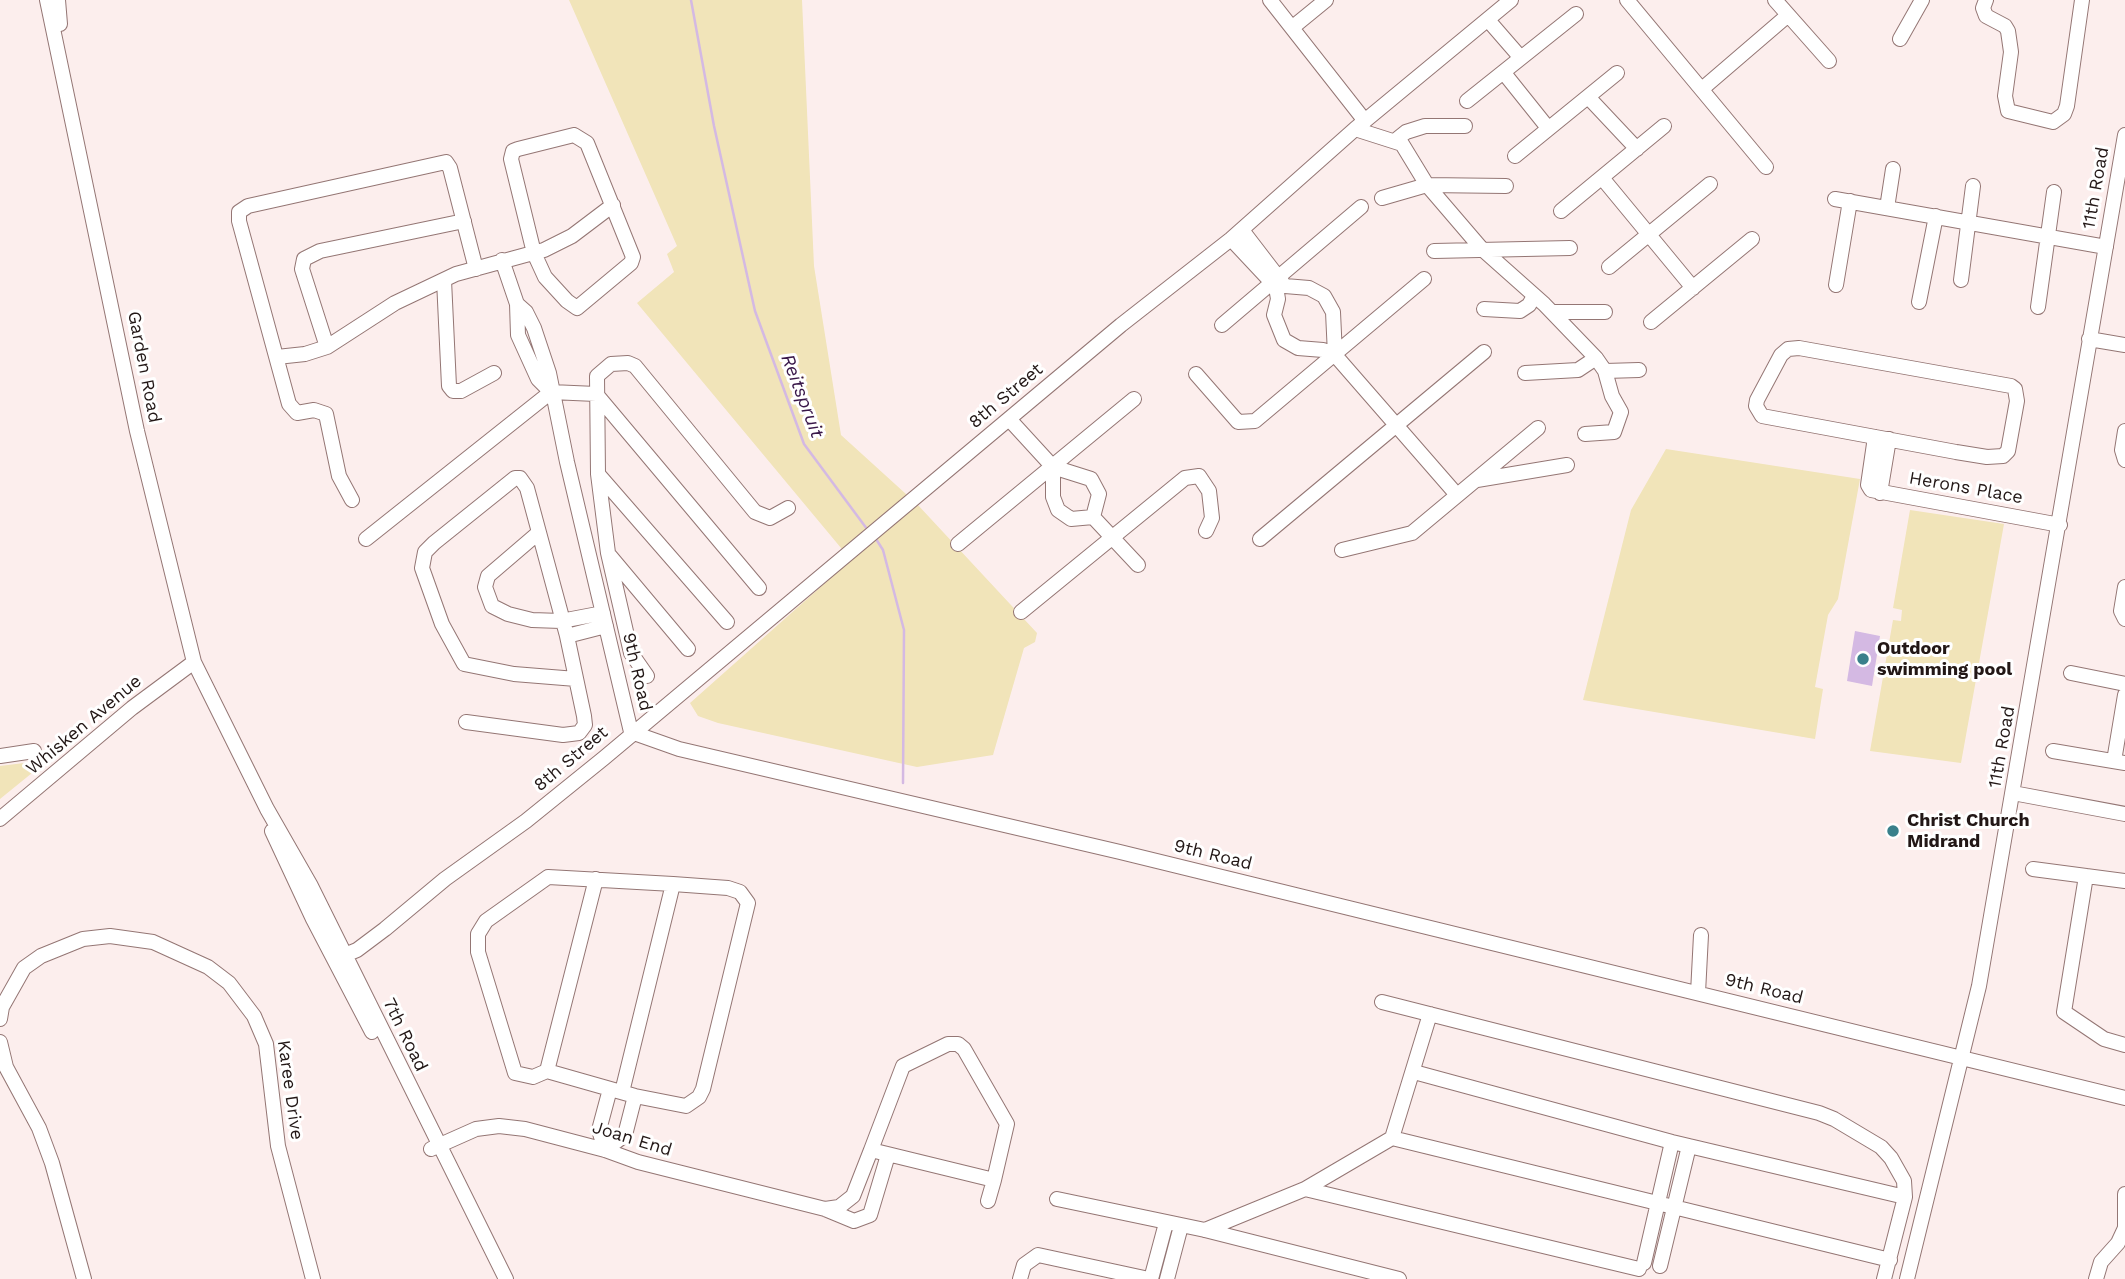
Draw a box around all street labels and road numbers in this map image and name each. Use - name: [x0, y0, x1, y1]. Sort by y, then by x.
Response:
- street label: 11th Road: [2078, 145, 2114, 231]
- street label: Garden Road: [123, 309, 165, 425]
- street label: 8th Street: [965, 359, 1047, 433]
- street label: Herons Place: [1907, 467, 2025, 509]
- street label: 9th Road: [617, 631, 657, 713]
- street label: Whisken Avenue: [22, 670, 146, 780]
- street label: 11th Road: [1984, 704, 2020, 790]
- street label: 8th Street: [530, 722, 612, 796]
- street label: 9th Road: [1172, 835, 1254, 875]
- street label: 9th Road: [1723, 969, 1805, 1009]
- street label: 7th Road: [378, 995, 432, 1075]
- street label: Karee Drive: [272, 1039, 308, 1141]
- street label: Joan End: [590, 1117, 674, 1161]

